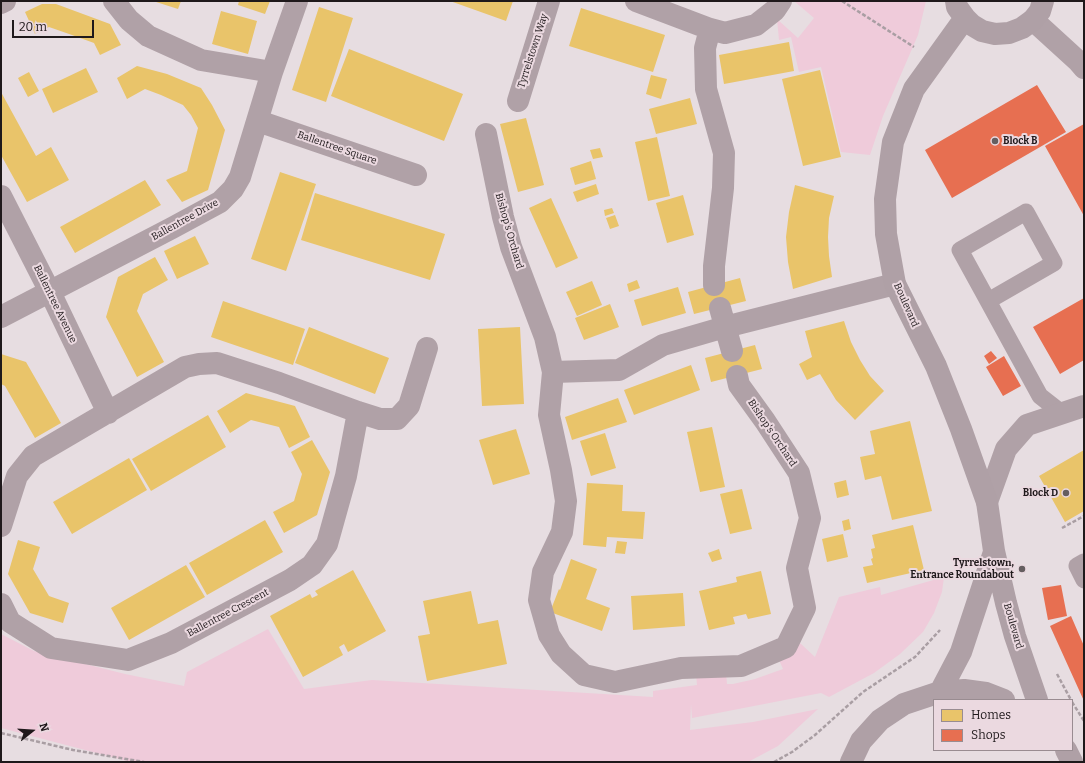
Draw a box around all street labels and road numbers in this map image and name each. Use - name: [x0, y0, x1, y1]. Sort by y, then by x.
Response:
- street label: Tyrrelstown Way: [515, 12, 551, 90]
- street label: Ballentree Square: [296, 129, 378, 167]
- street label: Bishop's Orchard: [492, 192, 526, 270]
- street label: Ballentree Drive: [149, 197, 221, 243]
- street label: Ballentree Avenue: [31, 263, 79, 345]
- street label: Boulevard: [891, 281, 921, 329]
- street label: Bishop's Orchard: [745, 397, 799, 469]
- street label: Ballentree Crescent: [185, 586, 271, 640]
- street label: Boulevard: [1001, 602, 1025, 650]

